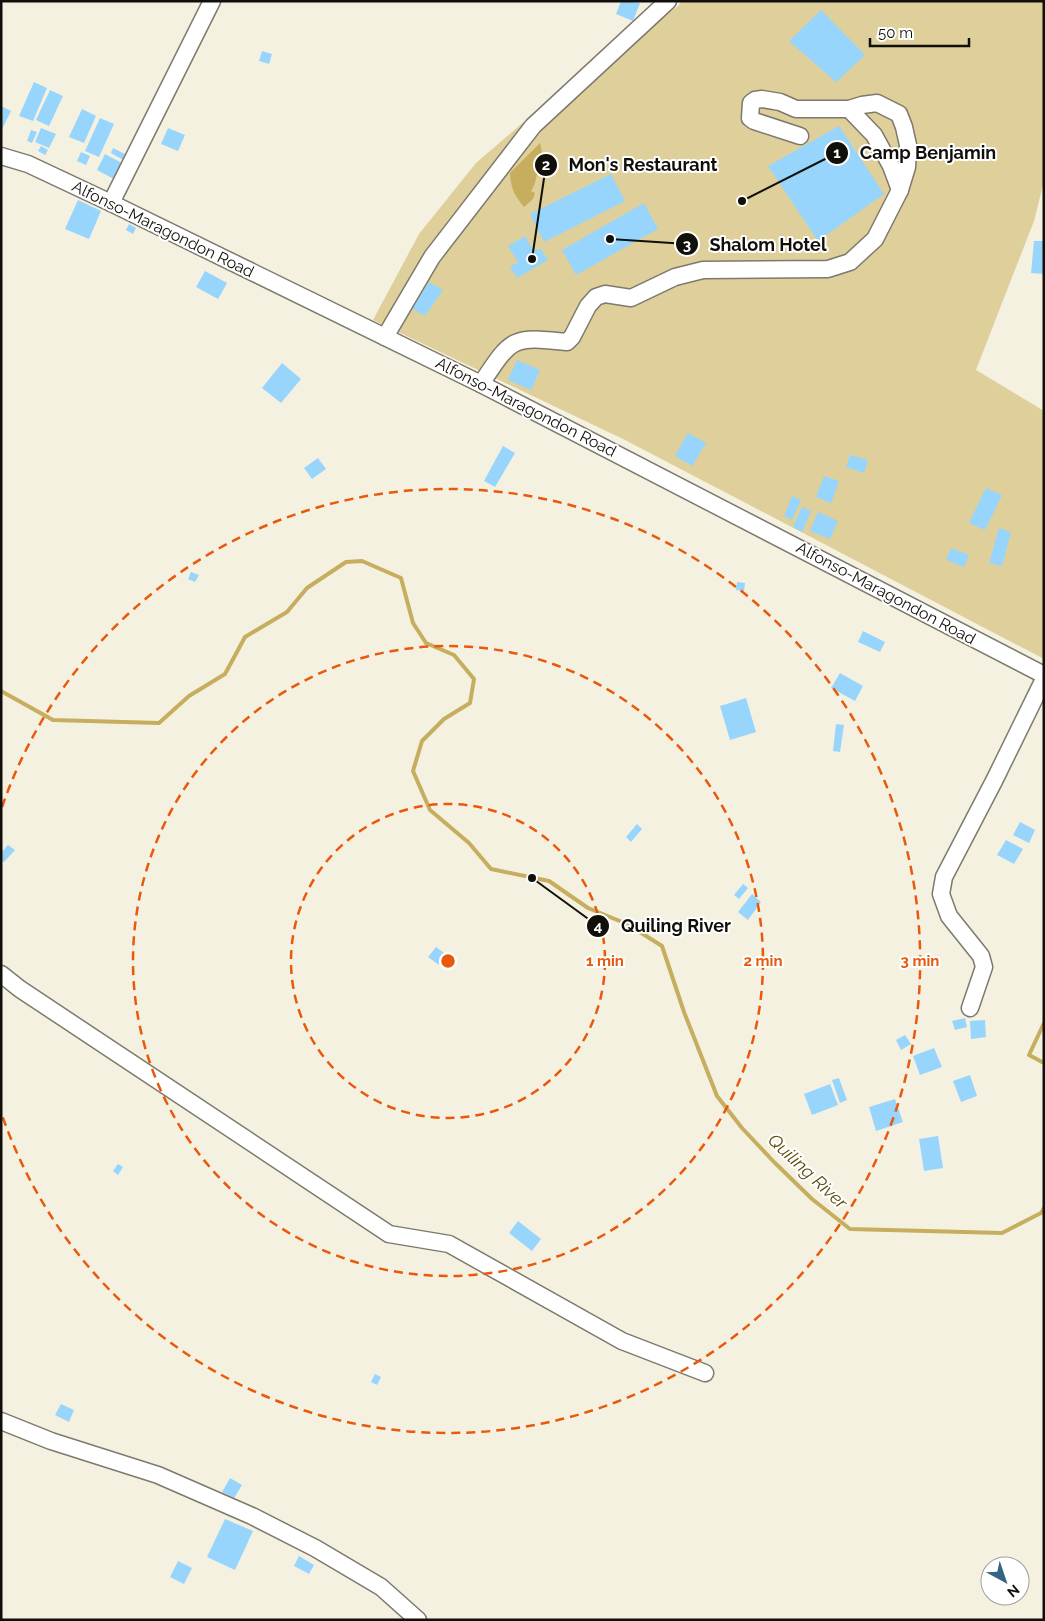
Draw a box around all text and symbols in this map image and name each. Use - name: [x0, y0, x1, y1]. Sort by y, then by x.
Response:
- scale bar: [870, 15, 969, 47]
- text: 50 m: [878, 24, 913, 42]
- callout: Camp Benjamin: [825, 137, 1006, 170]
- text: Camp Benjamin: [860, 142, 996, 163]
- text: 1: [833, 144, 841, 162]
- callout: Mon's Restaurant: [534, 149, 728, 182]
- text: Mon's Restaurant: [569, 154, 718, 175]
- text: 2: [542, 156, 550, 174]
- street label: Alfonso-Maragondon Road: [69, 177, 257, 281]
- callout: Shalom Hotel: [675, 228, 837, 261]
- text: Shalom Hotel: [709, 234, 827, 255]
- text: 3: [683, 236, 691, 254]
- street label: Alfonso-Maragondon Road: [433, 353, 619, 461]
- street label: Alfonso-Maragondon Road: [793, 538, 979, 648]
- callout: Quiling River: [586, 909, 741, 942]
- text: Quiling River: [621, 915, 731, 936]
- text: 4: [594, 917, 603, 935]
- centre of rings: [439, 952, 457, 970]
- text: 1 min: [586, 952, 624, 970]
- text: 2 min: [744, 952, 782, 970]
- text: 3 min: [901, 952, 939, 970]
- water label: Quiling River: [764, 1129, 852, 1213]
- north arrow: [980, 1556, 1030, 1606]
- text: N: [1004, 1581, 1023, 1601]

